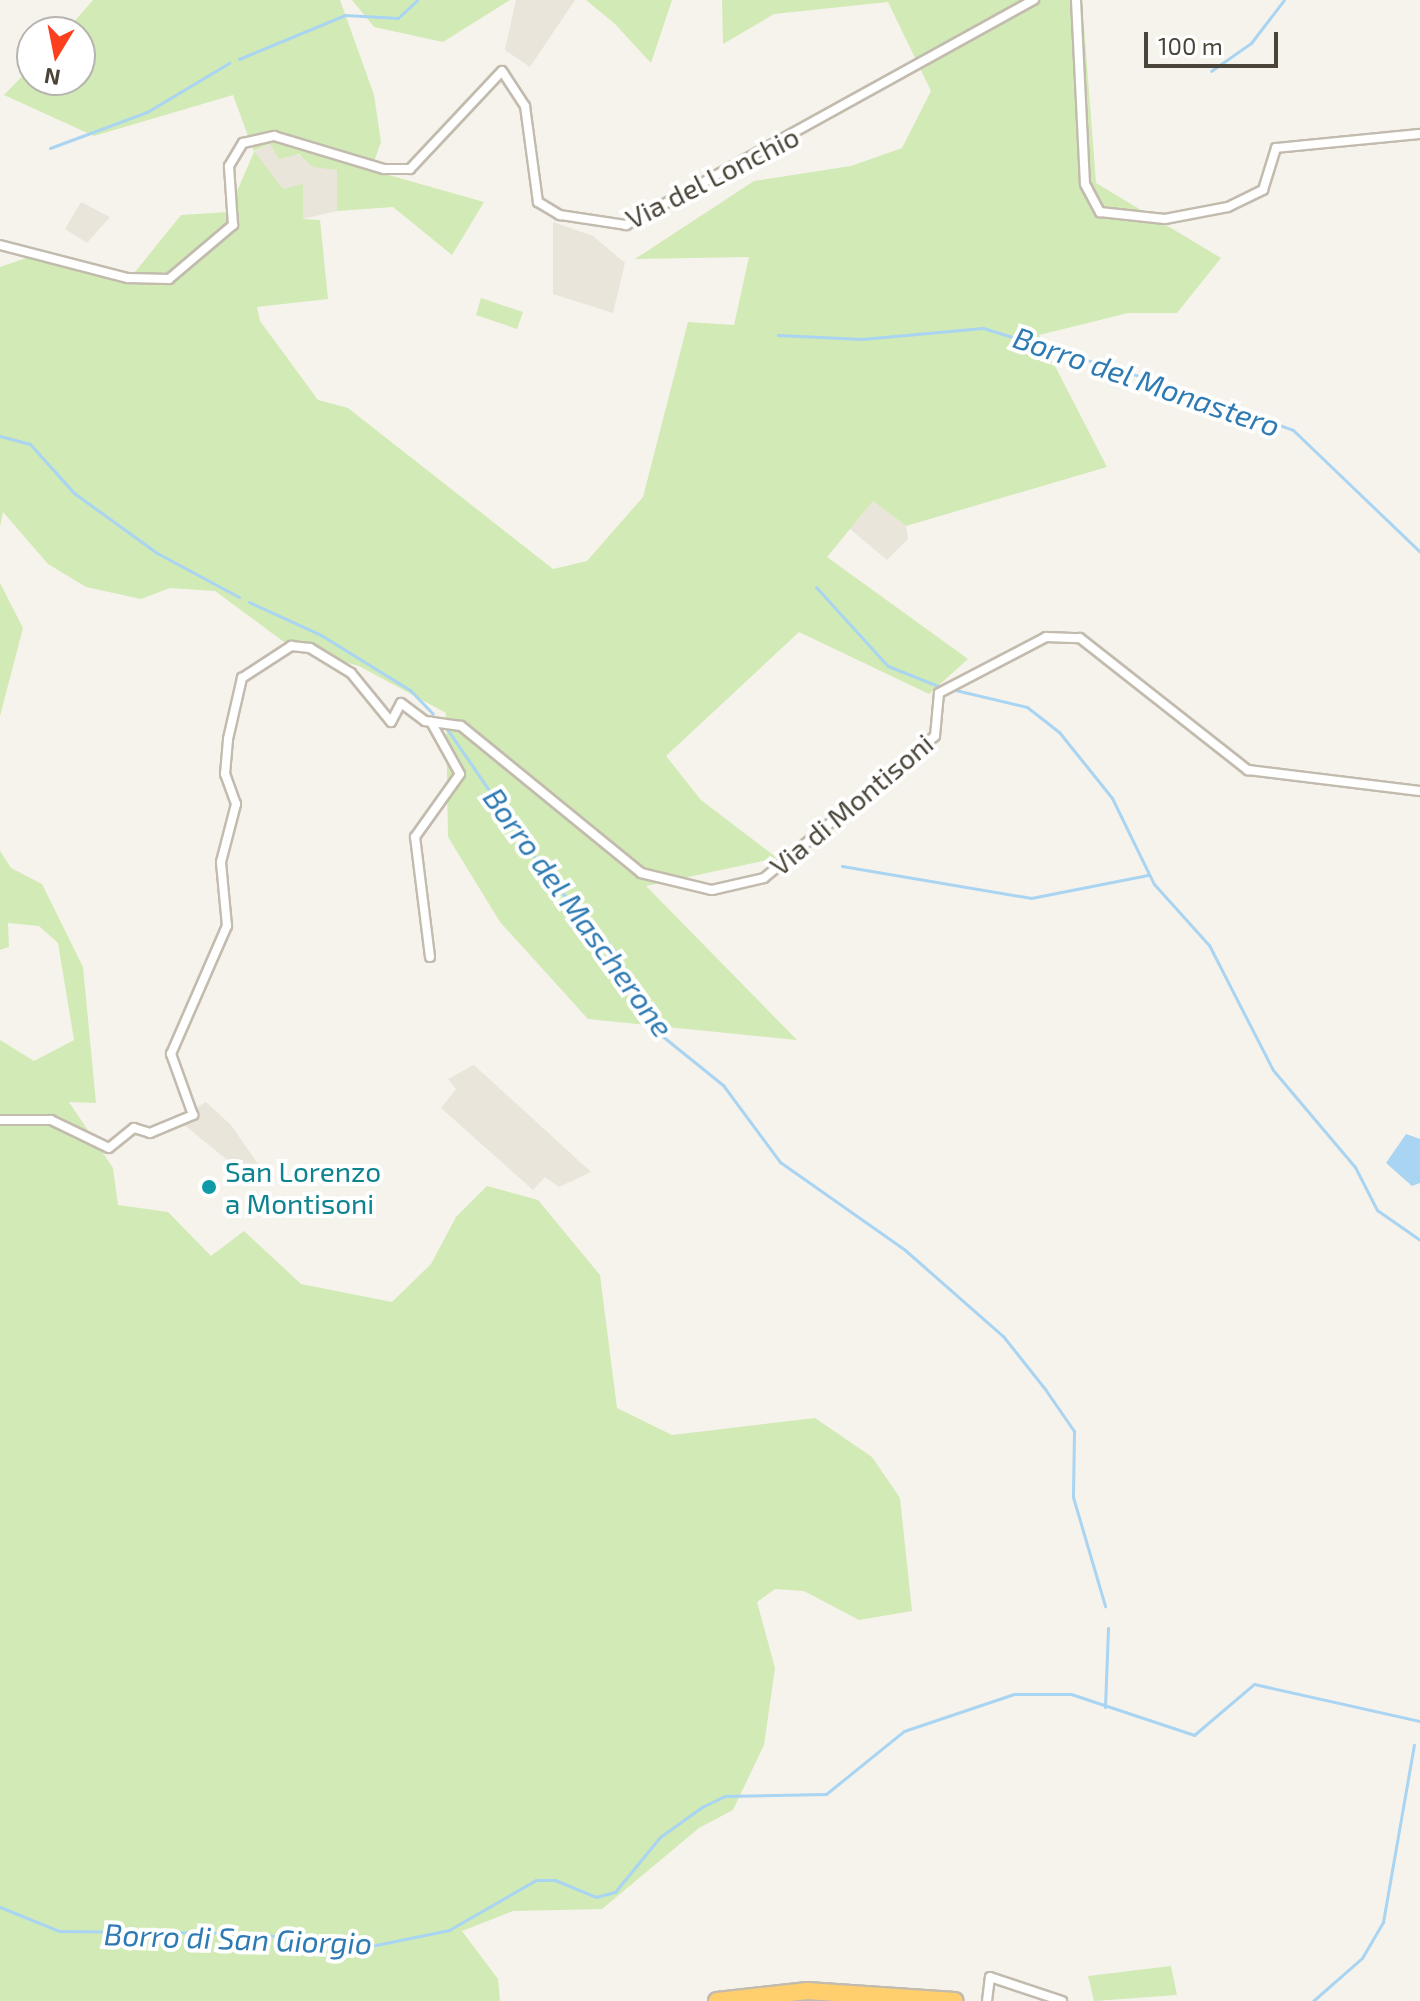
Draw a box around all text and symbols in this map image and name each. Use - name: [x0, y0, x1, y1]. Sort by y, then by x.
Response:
- north arrow: [16, 16, 96, 96]
- scale bar: [1148, 16, 1282, 66]
- text: 100 m: [1158, 31, 1223, 60]
- text: N: [42, 63, 62, 92]
- street label: Via del Lonchio: [619, 119, 805, 235]
- water label: Borro del Monastero: [1009, 318, 1285, 444]
- street label: Via di Montisoni: [763, 726, 939, 882]
- water label: Borro del Mascherone: [476, 780, 682, 1044]
- place label: San Lorenzo a Montisoni: [225, 1154, 381, 1220]
- marker: San Lorenzo a Montisoni: [200, 1178, 218, 1196]
- water label: Borro di San Giorgio: [103, 1915, 373, 1961]

